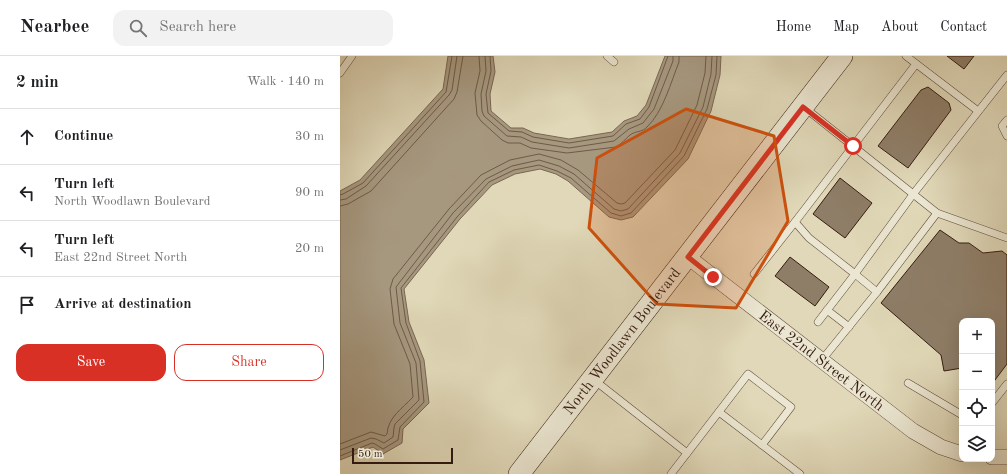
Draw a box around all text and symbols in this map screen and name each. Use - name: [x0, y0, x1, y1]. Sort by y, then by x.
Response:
- search box: [113, 10, 393, 46]
- icon: search: [127, 17, 149, 39]
- text: Nearbee: [20, 18, 89, 37]
- text: Search here: [159, 20, 236, 35]
- text: Home: [776, 20, 811, 34]
- text: Map: [833, 20, 859, 34]
- text: About: [881, 20, 918, 34]
- text: Contact: [940, 20, 987, 34]
- text: 2 min: [16, 74, 59, 91]
- text: Walk · 140 m: [247, 75, 324, 88]
- icon: ahead: [16, 126, 38, 148]
- text: Continue: [54, 129, 113, 144]
- text: 30 m: [295, 130, 324, 143]
- route start: [844, 137, 862, 155]
- text: Turn left: [54, 177, 114, 192]
- icon: left: [16, 182, 38, 204]
- text: 90 m: [295, 186, 324, 199]
- text: North Woodlawn Boulevard: [54, 195, 211, 208]
- text: Turn left: [54, 233, 114, 248]
- icon: left: [16, 238, 38, 260]
- text: 20 m: [295, 242, 324, 255]
- text: East 22nd Street North: [54, 251, 187, 264]
- street label: North Woodlawn Boulevard: [562, 266, 684, 418]
- route end: [704, 268, 722, 286]
- icon: arrive: [16, 294, 38, 316]
- text: Arrive at destination: [54, 297, 192, 312]
- street label: East 22nd Street North: [755, 309, 886, 415]
- map controls: [959, 318, 995, 462]
- button: +: [959, 318, 995, 354]
- button: Save: [16, 344, 166, 381]
- button: Share: [174, 344, 324, 381]
- button: −: [959, 354, 995, 390]
- button: locate: [959, 390, 995, 426]
- button: layers: [959, 426, 995, 462]
- scale bar: [352, 446, 453, 465]
- text: 50 m: [358, 449, 383, 460]

